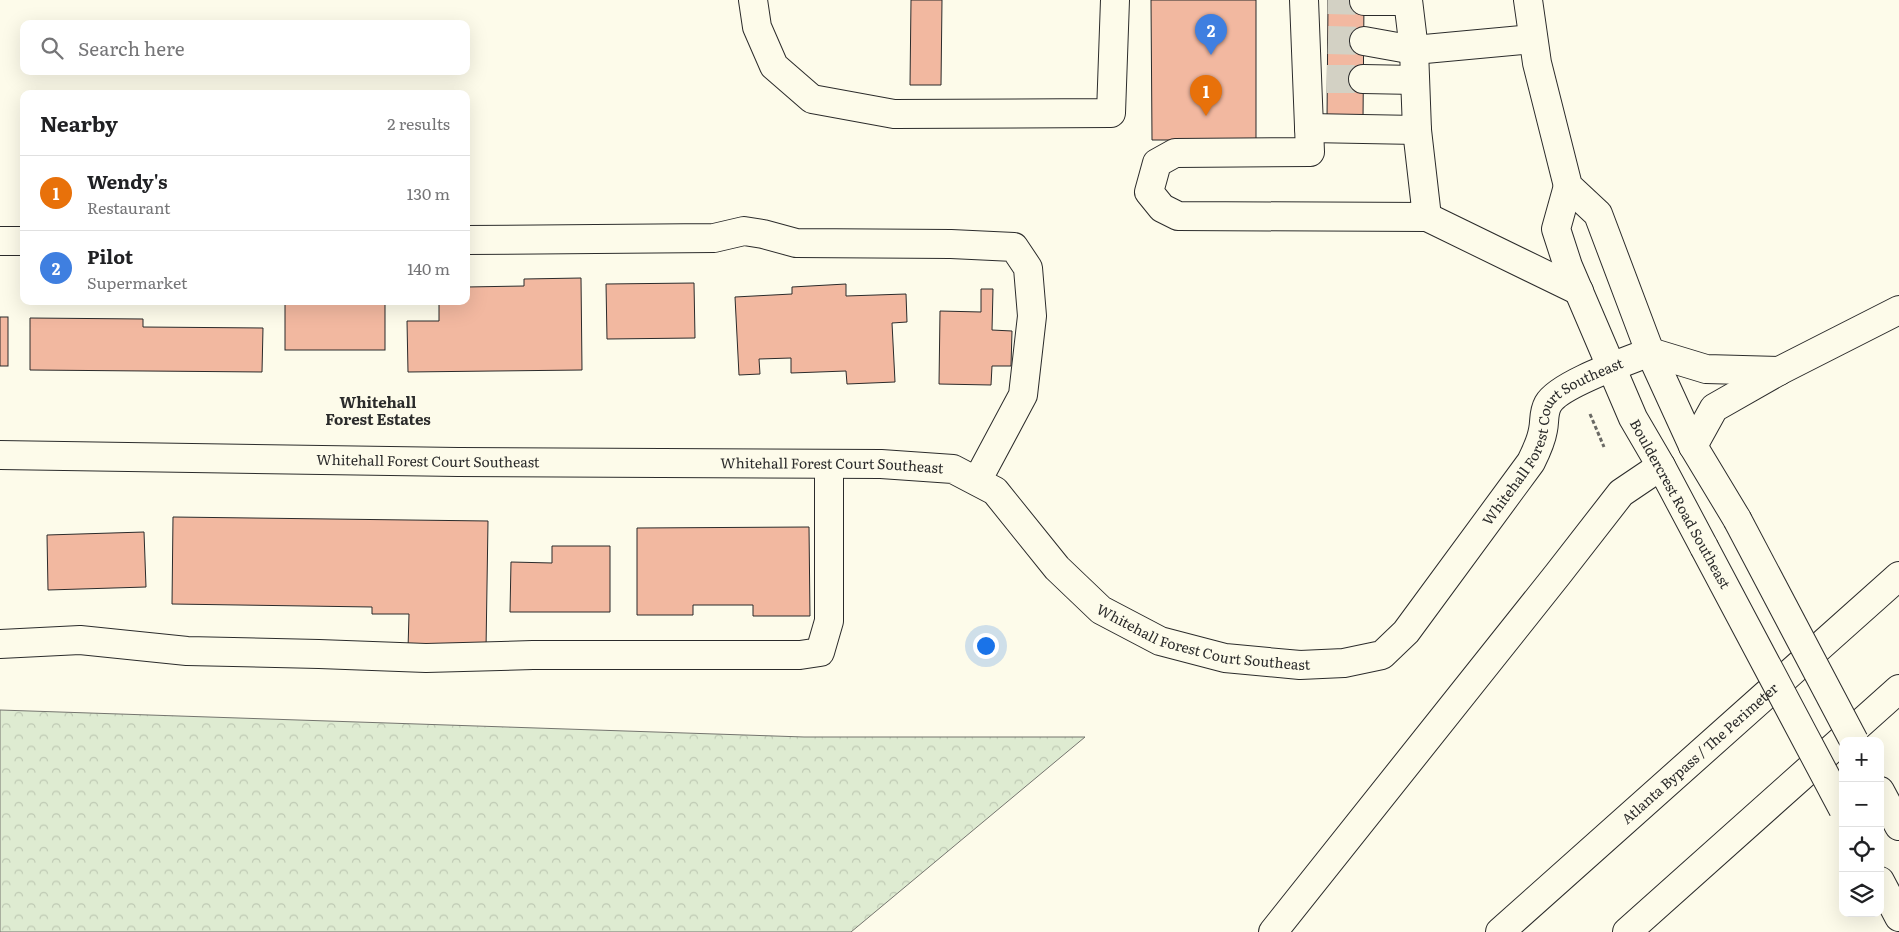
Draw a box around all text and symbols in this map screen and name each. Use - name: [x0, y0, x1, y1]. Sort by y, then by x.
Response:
- pin: 2: [1195, 14, 1227, 55]
- search box: [20, 20, 470, 75]
- icon: search: [38, 34, 66, 62]
- text: Search here: [78, 34, 185, 62]
- pin: 1: [1190, 75, 1222, 116]
- text: Nearby: [40, 107, 118, 138]
- text: 2 results: [387, 111, 450, 135]
- text: Wendy's: [87, 167, 167, 195]
- text: 1: [53, 181, 59, 205]
- text: 130 m: [407, 181, 450, 205]
- text: Restaurant: [87, 195, 171, 219]
- text: Pilot: [87, 242, 133, 270]
- text: 2: [52, 256, 60, 280]
- text: 140 m: [407, 256, 450, 280]
- text: Supermarket: [87, 270, 187, 294]
- street label: Whitehall Forest Court Southeast: [1477, 352, 1626, 529]
- district label: Whitehall Forest Estates: [325, 390, 431, 430]
- street label: Bouldercrest Road Southeast: [1626, 415, 1736, 592]
- street label: Whitehall Forest Court Southeast: [316, 449, 540, 471]
- street label: Whitehall Forest Court Southeast: [720, 452, 945, 477]
- street label: Whitehall Forest Court Southeast: [1093, 598, 1311, 674]
- your location: [973, 633, 999, 659]
- street label: Atlanta Bypass / The Perimeter: [1617, 677, 1782, 828]
- map controls: [1839, 737, 1884, 917]
- button: +: [1839, 737, 1884, 782]
- button: −: [1839, 782, 1884, 827]
- button: locate: [1839, 827, 1884, 872]
- button: layers: [1839, 872, 1884, 917]

